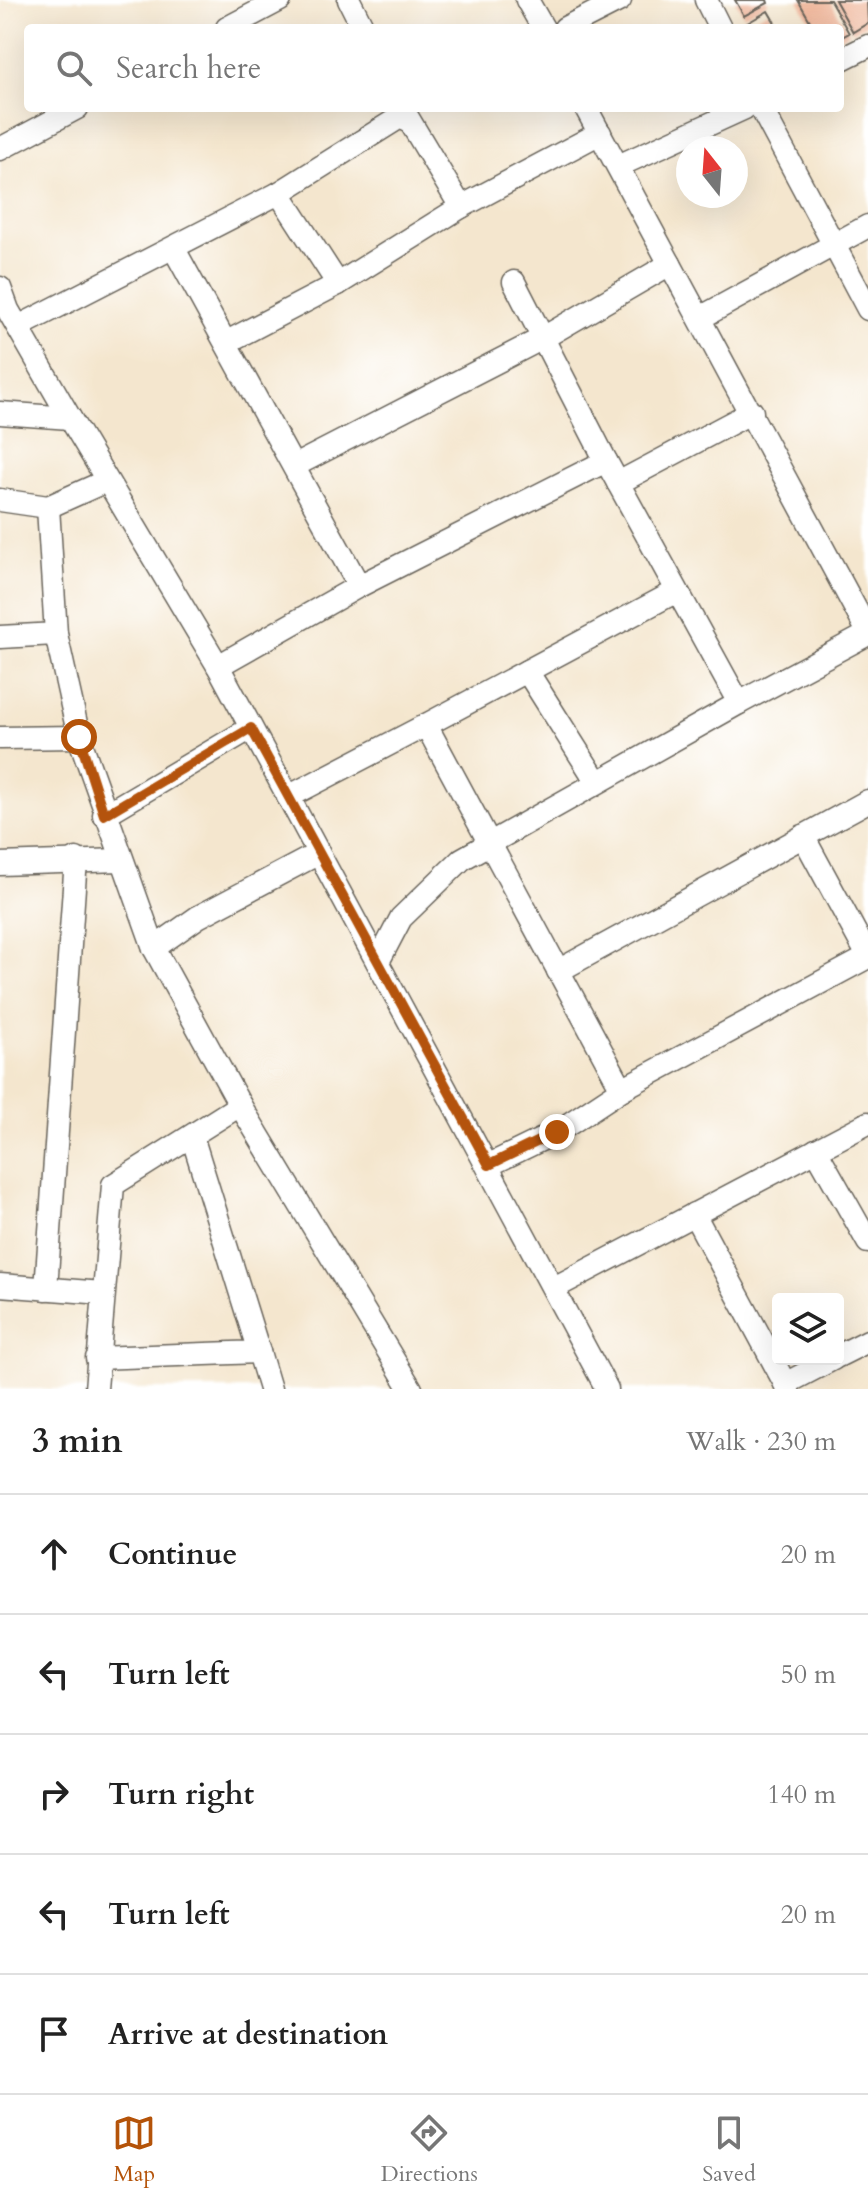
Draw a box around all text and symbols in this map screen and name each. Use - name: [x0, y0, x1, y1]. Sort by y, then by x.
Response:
- search box: [24, 24, 844, 112]
- icon: search: [52, 46, 96, 90]
- text: Search here: [116, 48, 261, 89]
- north arrow: [676, 136, 748, 208]
- route start: [61, 719, 97, 755]
- route end: [539, 1114, 575, 1150]
- map controls: [772, 1293, 844, 1365]
- button: layers: [772, 1293, 844, 1365]
- text: 3 min: [32, 1418, 123, 1464]
- text: Walk · 230 m: [686, 1424, 836, 1459]
- icon: ahead: [32, 1532, 76, 1576]
- text: Continue: [108, 1534, 237, 1575]
- text: 20 m: [780, 1537, 836, 1572]
- icon: left: [32, 1652, 76, 1696]
- text: Turn left: [108, 1654, 230, 1695]
- text: 50 m: [780, 1657, 836, 1692]
- icon: right: [32, 1772, 76, 1816]
- text: Turn right: [108, 1774, 254, 1815]
- text: 140 m: [767, 1777, 836, 1812]
- icon: left: [32, 1892, 76, 1936]
- text: Turn left: [108, 1894, 230, 1935]
- text: 20 m: [780, 1897, 836, 1932]
- icon: arrive: [32, 2012, 76, 2056]
- text: Arrive at destination: [108, 2014, 388, 2055]
- tab: Map: [112, 2111, 156, 2189]
- tab: Directions: [381, 2111, 478, 2189]
- tab: Saved: [702, 2111, 756, 2189]

